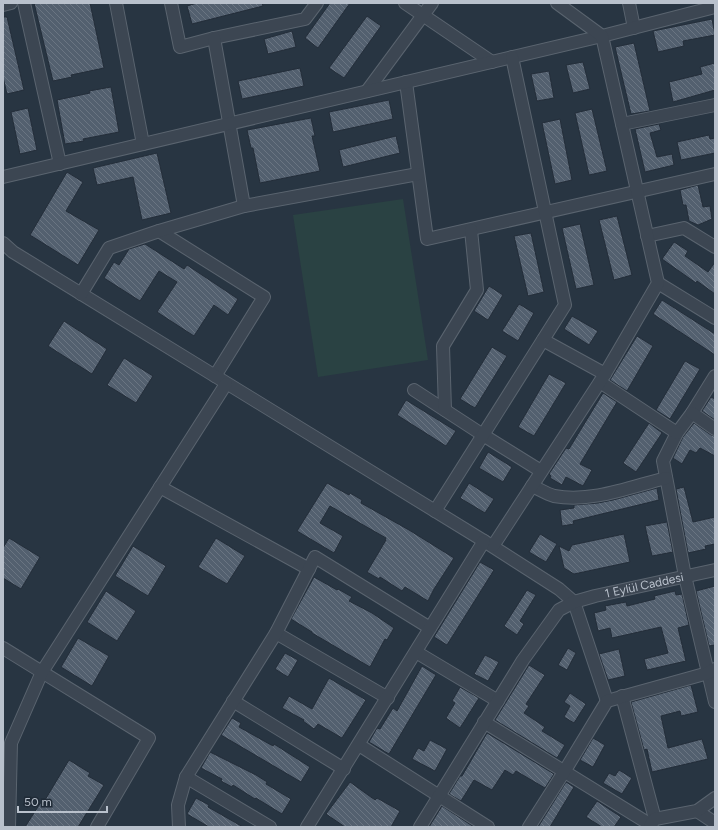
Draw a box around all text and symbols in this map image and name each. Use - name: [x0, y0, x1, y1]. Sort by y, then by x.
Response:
- street label: 1 Eylül Caddesi: [604, 570, 685, 601]
- scale bar: [18, 788, 107, 814]
- text: 50 m: [24, 795, 52, 809]

